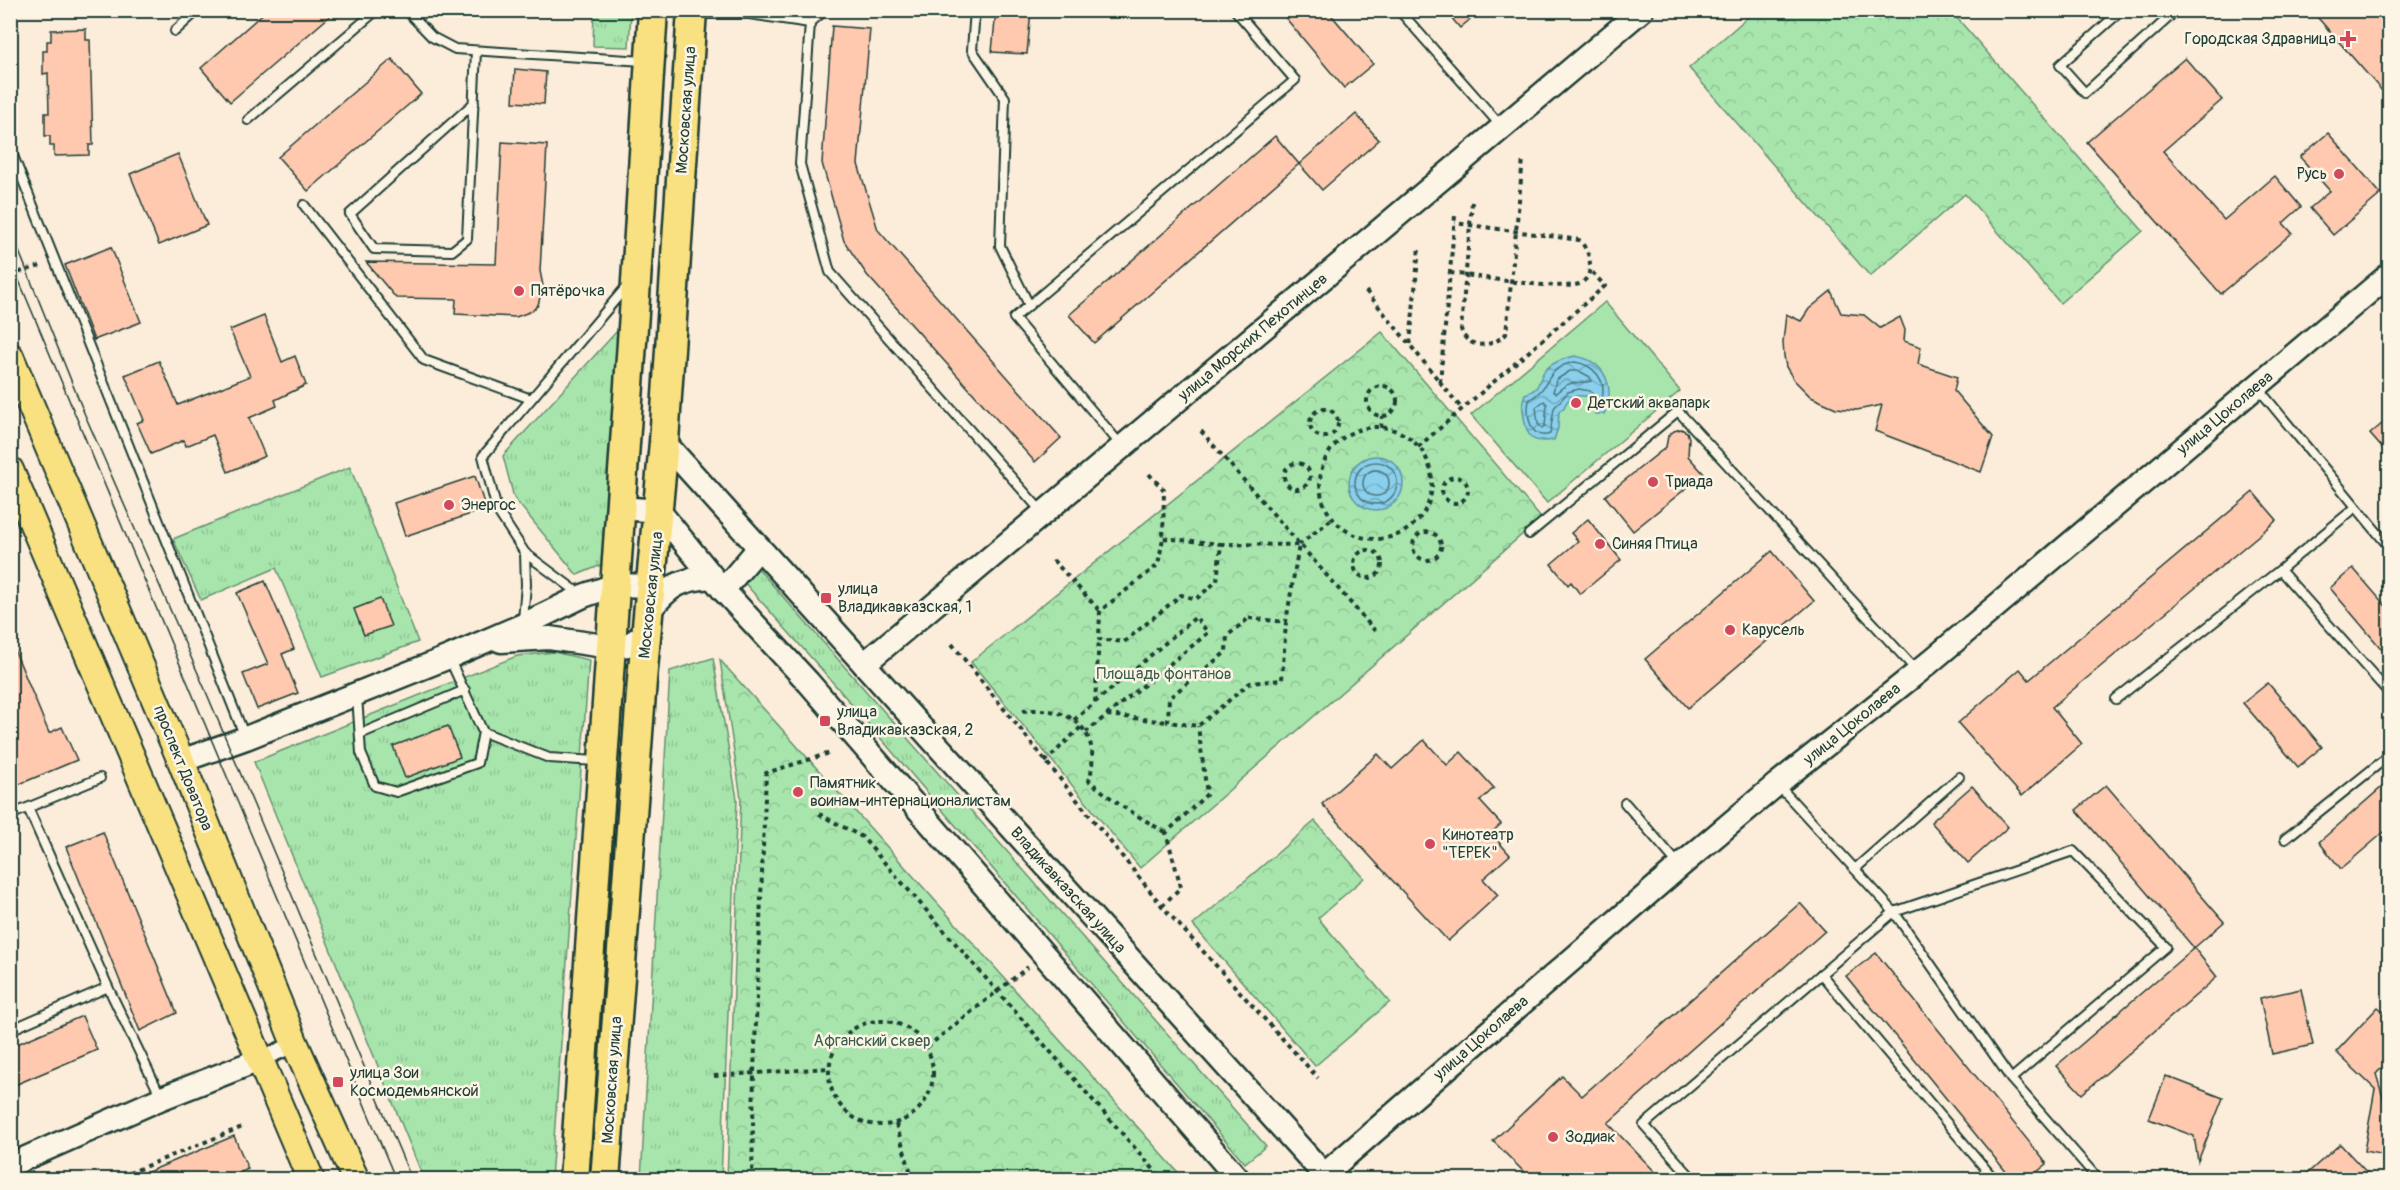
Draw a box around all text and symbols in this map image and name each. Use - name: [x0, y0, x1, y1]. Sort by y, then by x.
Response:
- place label: Городская Здравница: [2185, 29, 2336, 49]
- marker: Городская Здравница: [2341, 32, 2355, 46]
- street label: Московская улица: [672, 46, 700, 174]
- place label: Русь: [2297, 164, 2327, 184]
- marker: Русь: [2332, 167, 2346, 181]
- street label: улица Морских Пехотинцев: [1173, 269, 1332, 406]
- place label: Пятёрочка: [531, 281, 605, 301]
- marker: Пятёрочка: [512, 284, 526, 298]
- street label: улица Цоколаева: [2172, 367, 2277, 460]
- place label: Детский аквапарк: [1587, 393, 1711, 413]
- marker: Детский аквапарк: [1569, 396, 1583, 410]
- place label: Триада: [1665, 472, 1713, 492]
- marker: Триада: [1646, 475, 1660, 489]
- place label: Энергос: [461, 495, 516, 515]
- marker: Энергос: [442, 498, 456, 512]
- street label: Московская улица: [634, 530, 668, 660]
- place label: Синяя Птица: [1612, 534, 1698, 554]
- marker: Синяя Птица: [1593, 537, 1607, 551]
- place label: улица Владикавказская, 1: [837, 579, 972, 617]
- marker: улица Владикавказская, 1: [819, 591, 833, 605]
- place label: Карусель: [1742, 620, 1805, 640]
- marker: Карусель: [1723, 623, 1737, 637]
- park label: Площадь фонтанов: [1096, 664, 1232, 684]
- street label: улица Цоколаева: [1799, 679, 1905, 770]
- street label: проспект Доватора: [149, 702, 217, 834]
- place label: улица Владикавказская, 2: [836, 702, 973, 740]
- marker: улица Владикавказская, 2: [818, 714, 832, 728]
- place label: Памятник воинам-интернационалистам: [810, 773, 1011, 811]
- marker: Памятник воинам-интернационалистам: [791, 785, 805, 799]
- street label: Владикавказская улица: [1006, 823, 1130, 957]
- place label: Кинотеатр "ТЕРЕК": [1442, 825, 1514, 863]
- marker: Кинотеатр "ТЕРЕК": [1423, 837, 1437, 851]
- street label: улица Цоколаева: [1429, 991, 1533, 1085]
- street label: Московская улица: [598, 1016, 626, 1144]
- park label: Афганский сквер: [814, 1031, 930, 1051]
- place label: улица Зои Космодемьянской: [349, 1063, 479, 1101]
- marker: улица Зои Космодемьянской: [331, 1075, 345, 1089]
- place label: Зодиак: [1565, 1127, 1616, 1147]
- marker: Зодиак: [1546, 1130, 1560, 1144]

